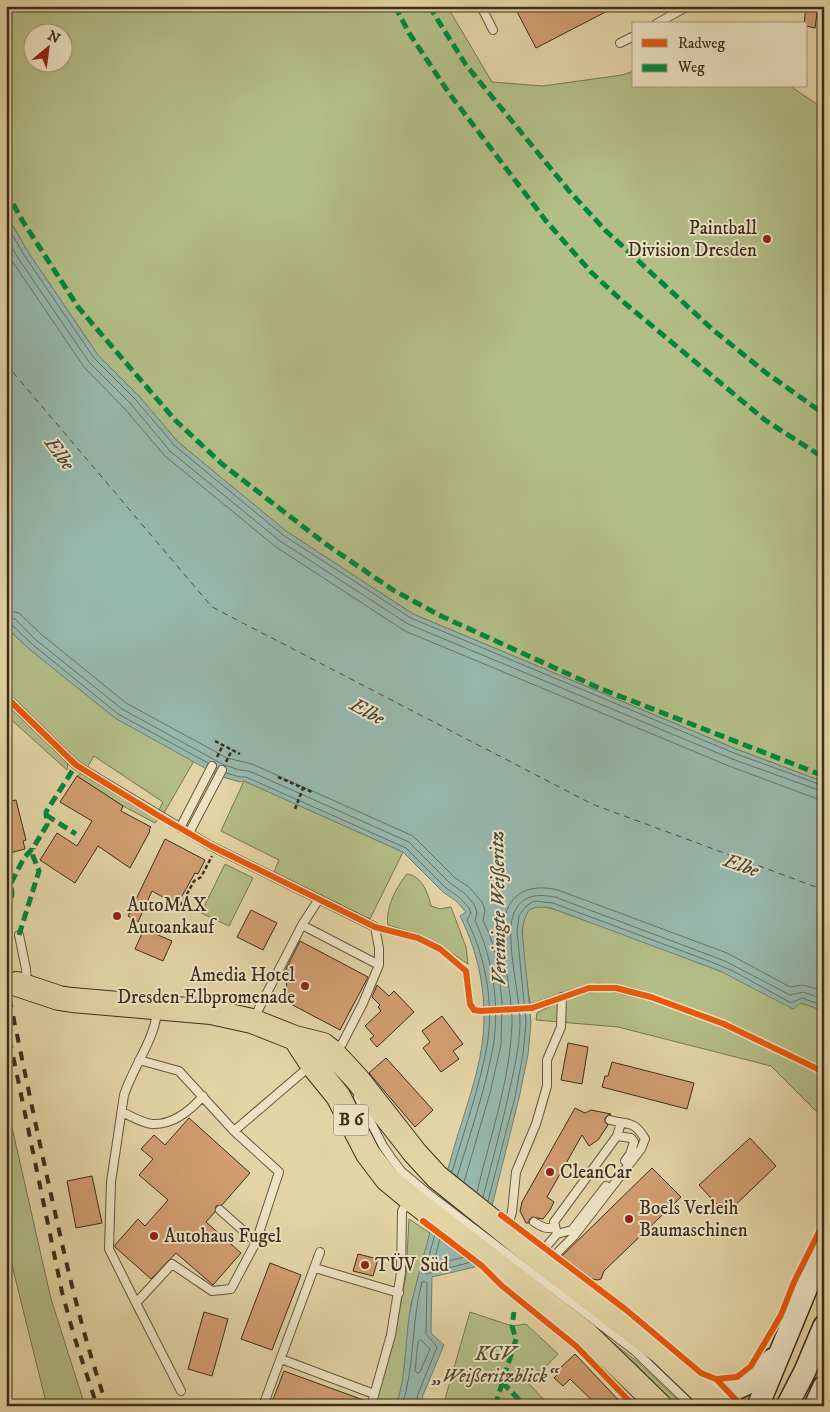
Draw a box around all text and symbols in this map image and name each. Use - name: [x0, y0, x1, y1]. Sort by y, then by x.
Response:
- north arrow: [22, 22, 72, 72]
- legend: [632, 22, 808, 88]
- text: N: [44, 27, 64, 48]
- text: Radweg: [678, 34, 726, 53]
- text: Weg: [677, 58, 705, 77]
- place label: Paintball Division Dresden: [627, 217, 757, 262]
- marker: Paintball Division Dresden: [761, 233, 773, 245]
- water label: Elbe: [38, 431, 80, 477]
- water label: Elbe: [345, 692, 390, 732]
- water label: Vereinigte Weißeritz: [485, 830, 513, 986]
- water label: Elbe: [719, 848, 763, 884]
- place label: AutoMAX Autoankauf: [127, 894, 217, 939]
- marker: AutoMAX Autoankauf: [111, 910, 123, 922]
- place label: Amedia Hotel Dresden Elbpromenade: [117, 964, 295, 1009]
- marker: Amedia Hotel Dresden Elbpromenade: [299, 980, 311, 992]
- road number: B 6: [334, 1104, 368, 1136]
- place label: CleanCar: [560, 1161, 632, 1184]
- marker: CleanCar: [544, 1166, 556, 1178]
- place label: Boels Verleih Baumaschinen: [639, 1197, 748, 1242]
- marker: Boels Verleih Baumaschinen: [623, 1213, 635, 1225]
- place label: Autohaus Fugel: [164, 1225, 282, 1248]
- marker: Autohaus Fugel: [148, 1230, 160, 1242]
- place label: TÜV Süd: [375, 1253, 449, 1277]
- marker: TÜV Süd: [359, 1259, 371, 1271]
- park label: KGV „Weißeritzblick“: [431, 1343, 560, 1388]

